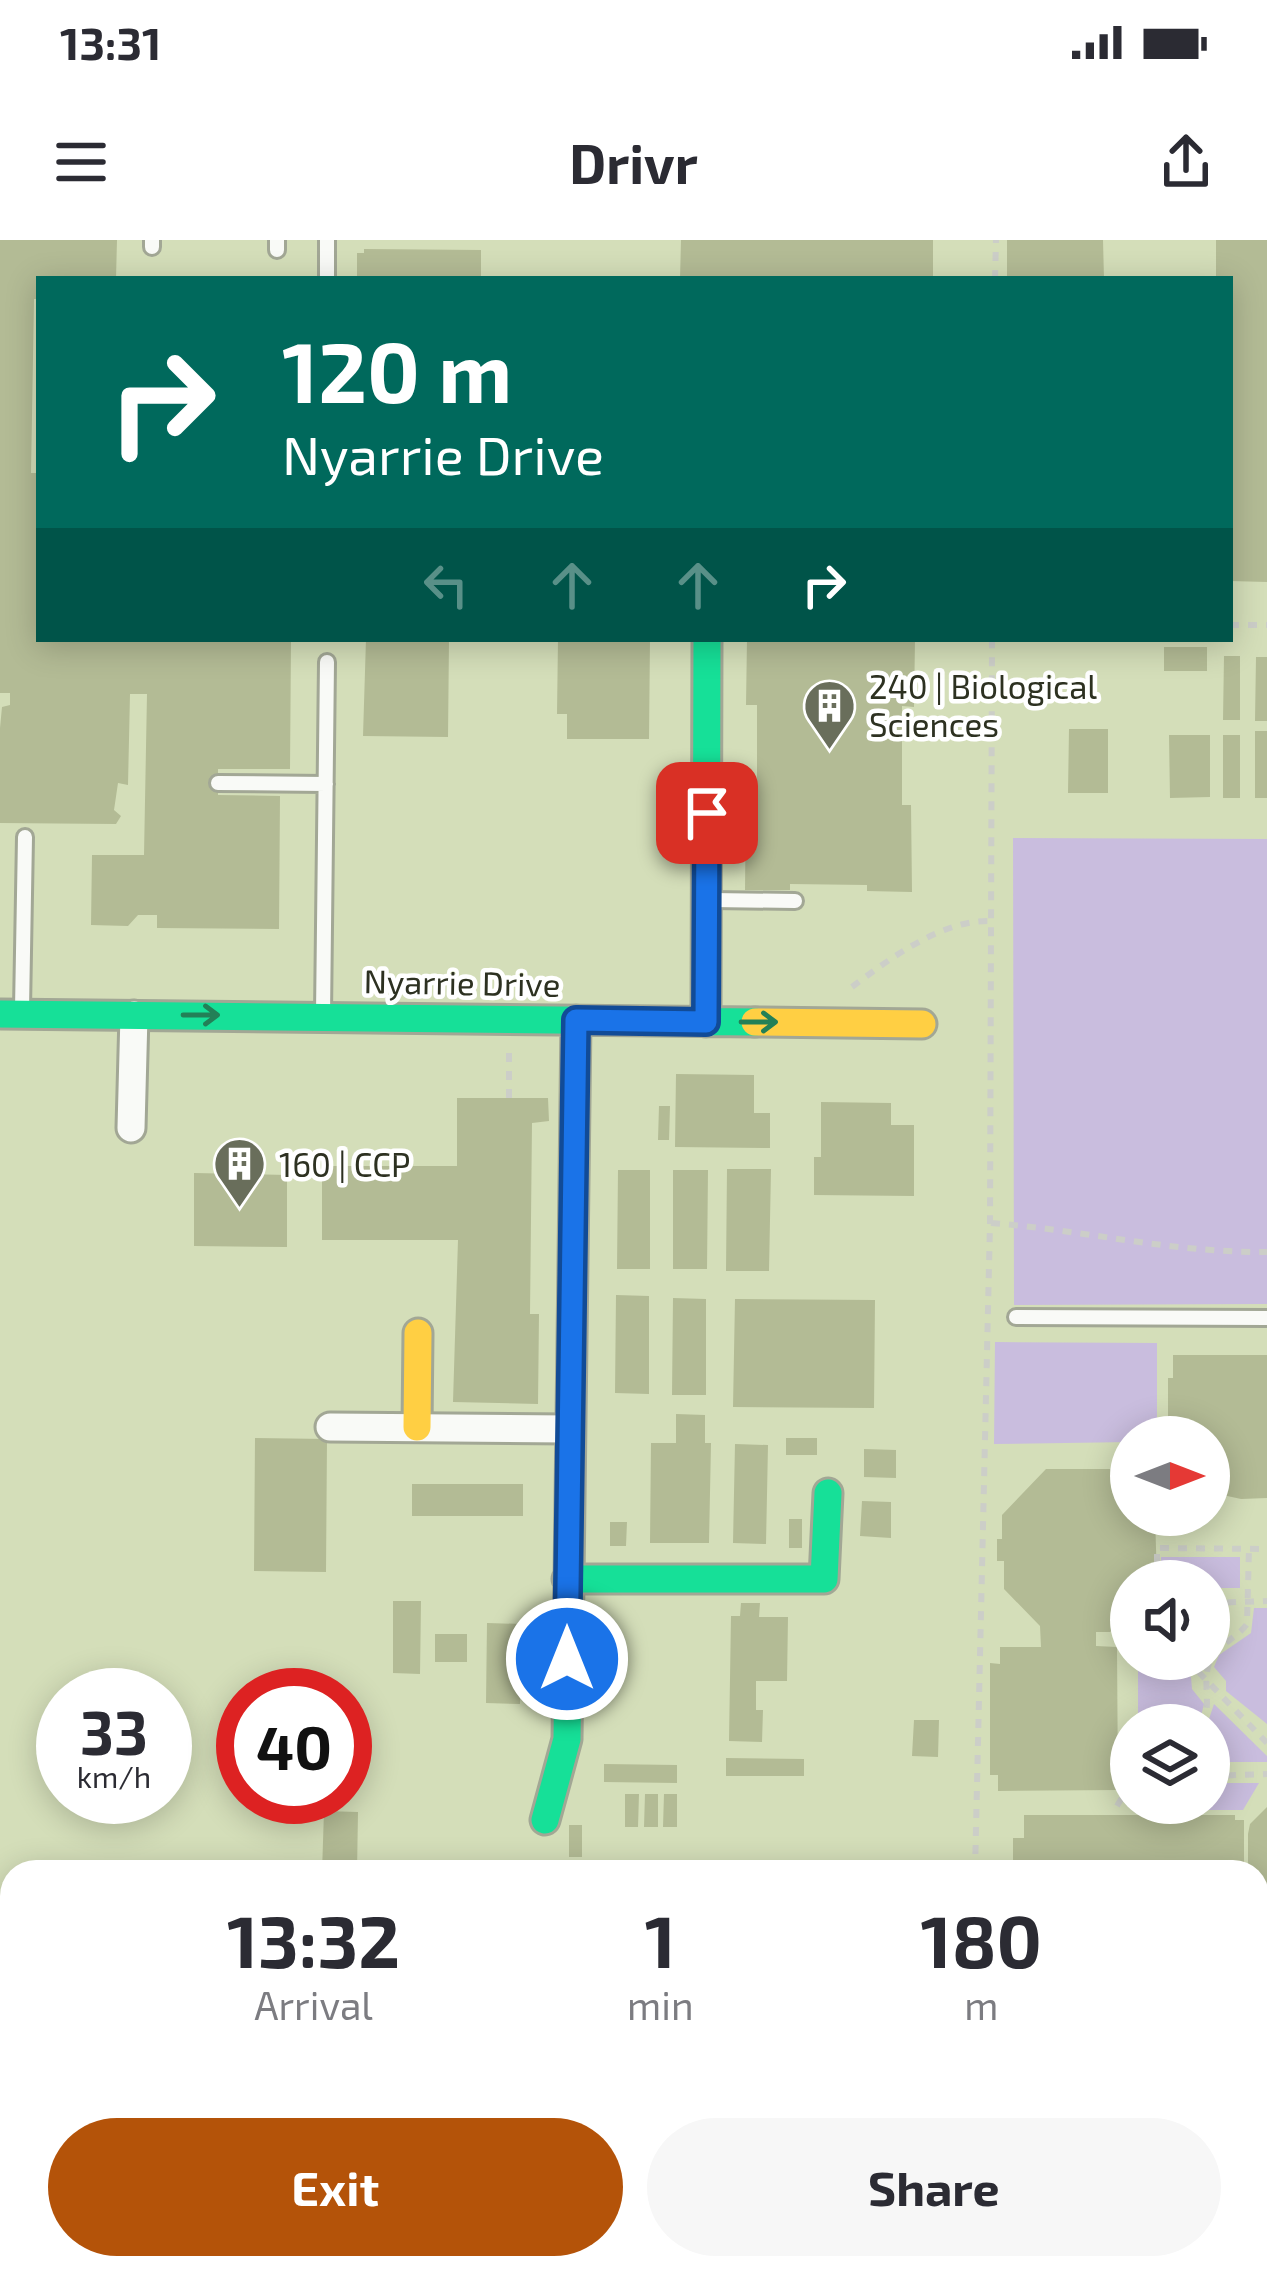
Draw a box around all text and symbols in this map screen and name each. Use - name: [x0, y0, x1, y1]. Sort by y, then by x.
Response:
- text: 13:31: [60, 15, 161, 69]
- icon: menu: [48, 129, 114, 195]
- icon: share: [1153, 129, 1219, 195]
- text: Drivr: [569, 130, 698, 195]
- text: 120 m: [282, 319, 512, 420]
- icon: right: [84, 324, 240, 480]
- text: Nyarrie Drive: [282, 421, 604, 486]
- icon: left: [413, 552, 479, 618]
- icon: ahead: [539, 552, 605, 618]
- icon: ahead: [665, 552, 731, 618]
- icon: right: [791, 552, 857, 618]
- place label: 240 | Biological Sciences: [869, 666, 1097, 744]
- building icon: 240 | Biological Sciences: [802, 677, 858, 751]
- pin: [656, 762, 758, 864]
- icon: arrive: [674, 780, 740, 846]
- street label: Nyarrie Drive: [363, 960, 561, 1004]
- one-way arrow: [181, 1004, 220, 1026]
- one-way arrow: [739, 1011, 778, 1034]
- building icon: 160 | CCP: [212, 1136, 268, 1210]
- place label: 160 | CCP: [279, 1144, 410, 1184]
- north arrow: [1110, 1416, 1230, 1536]
- map controls: [1110, 1416, 1230, 1824]
- button: sound: [1110, 1560, 1230, 1680]
- position arrow: [504, 1596, 630, 1722]
- speed limit sign: 40: [216, 1668, 372, 1824]
- text: 33: [80, 1695, 148, 1767]
- button: layers: [1110, 1704, 1230, 1824]
- text: km/h: [77, 1758, 151, 1794]
- text: 13:32: [227, 1896, 400, 1982]
- text: 1: [645, 1896, 676, 1982]
- text: 180: [921, 1896, 1042, 1982]
- text: Arrival: [254, 1981, 373, 2028]
- text: min: [627, 1981, 694, 2028]
- text: m: [964, 1981, 998, 2028]
- button: Exit: [48, 2118, 623, 2256]
- button: Share: [647, 2118, 1221, 2256]

